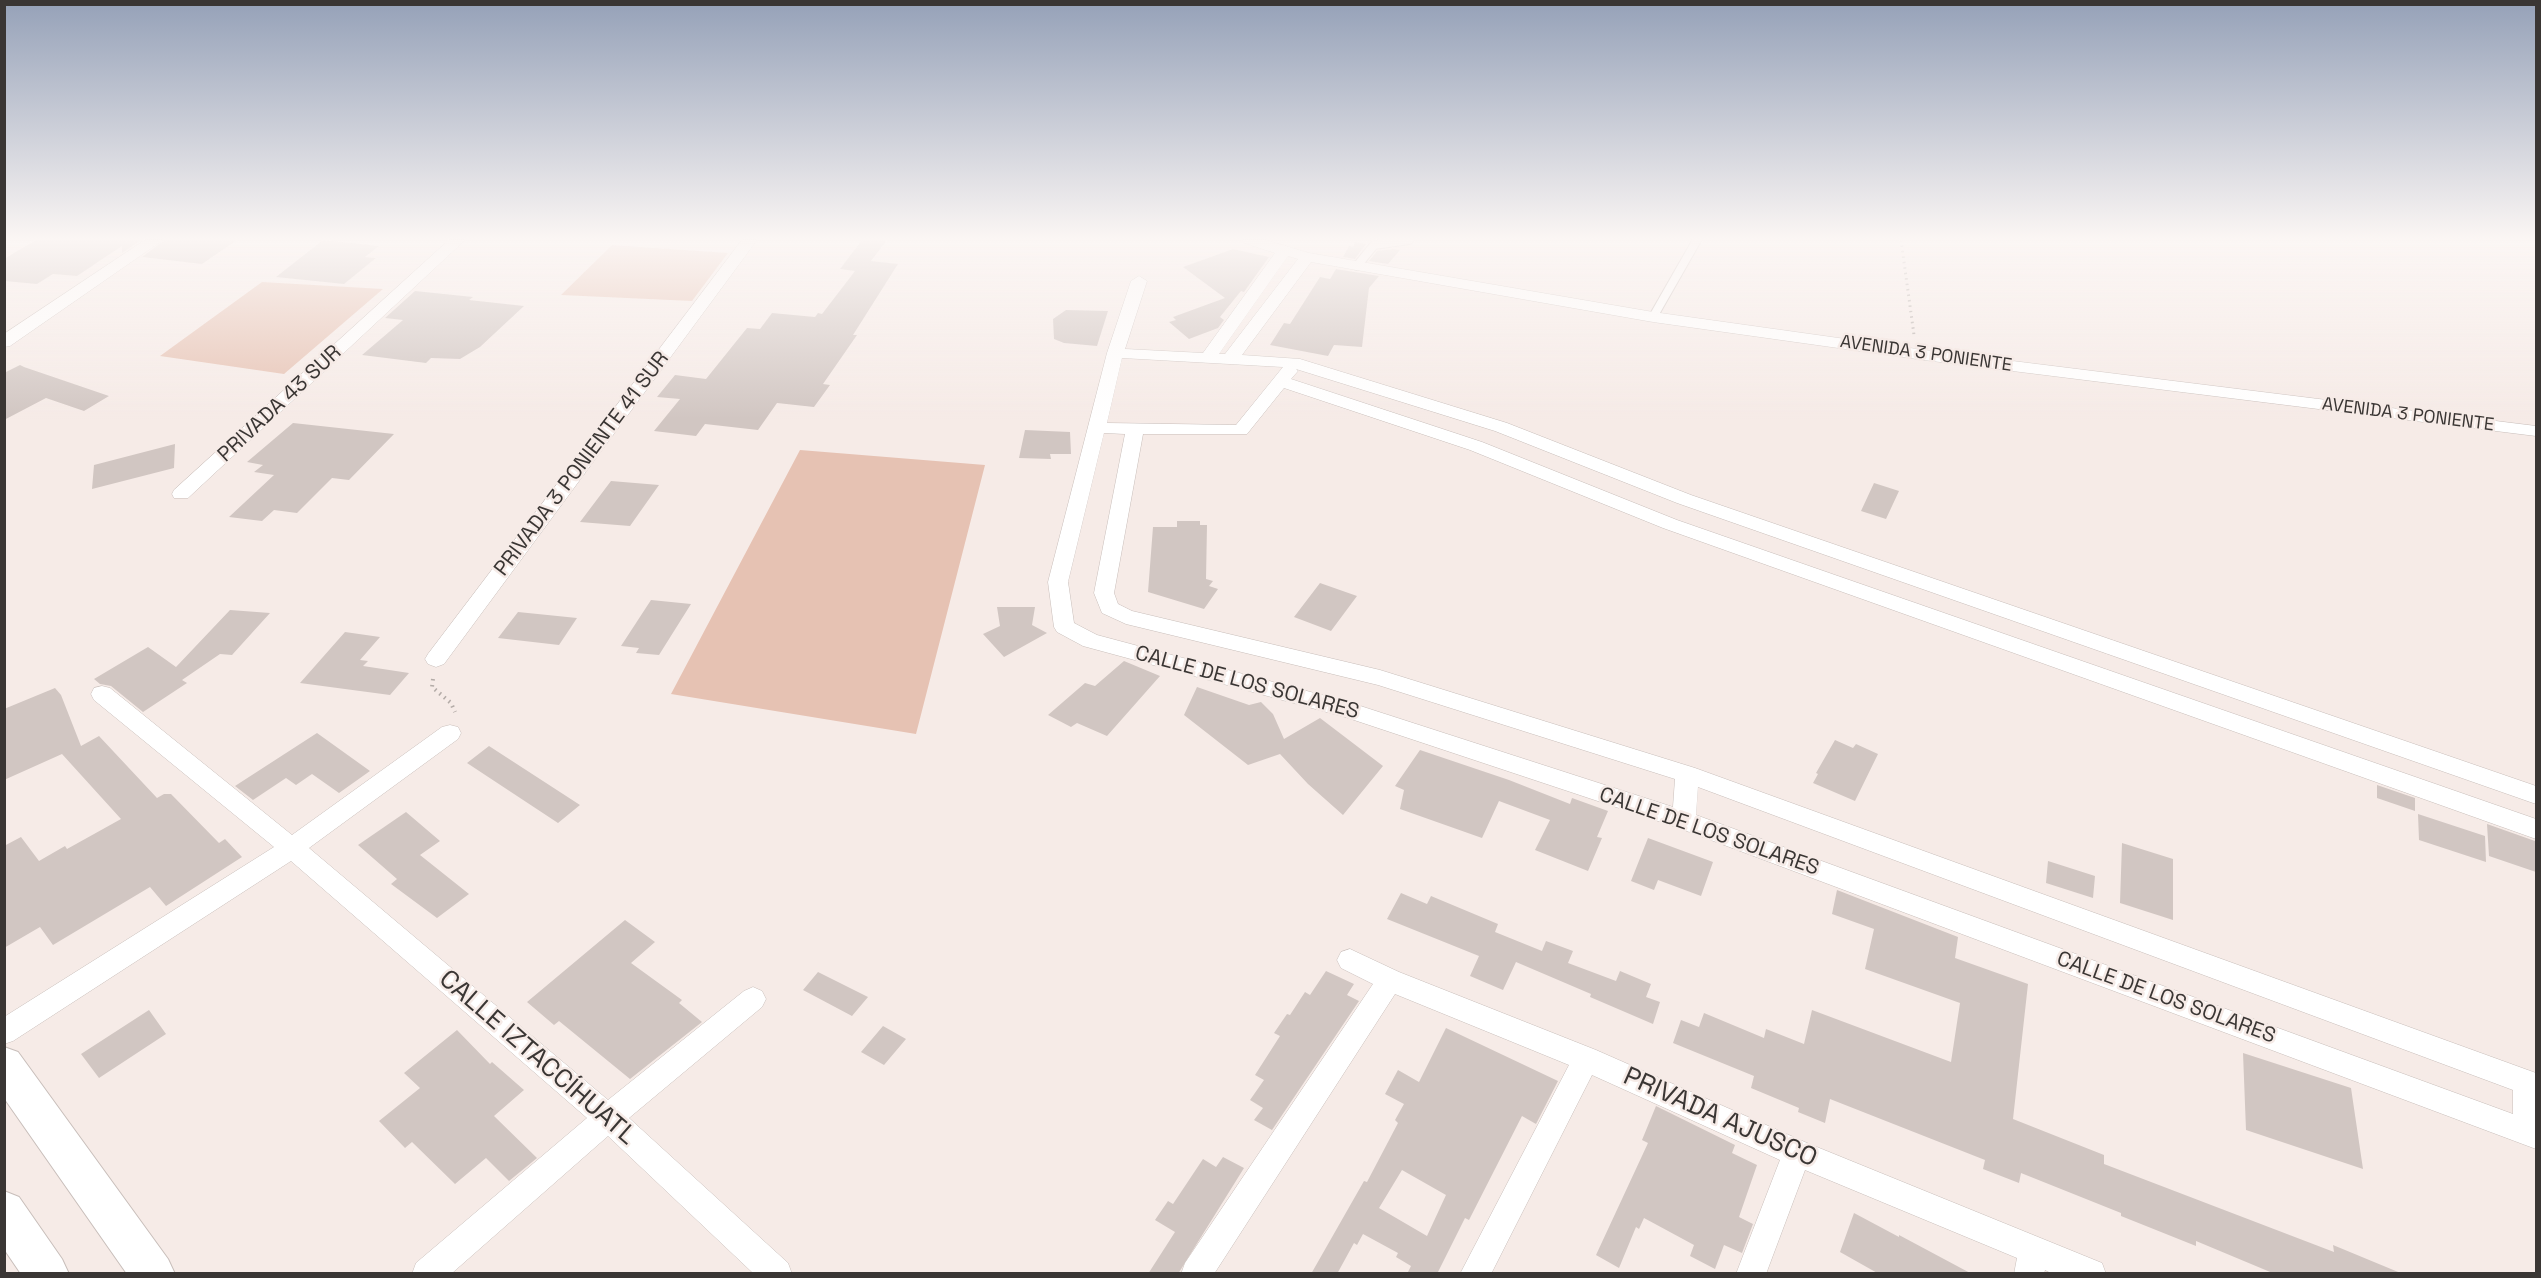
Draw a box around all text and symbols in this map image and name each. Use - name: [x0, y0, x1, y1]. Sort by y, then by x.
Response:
- street label: AVENIDA 3 PONIENTE: [1839, 331, 2013, 377]
- street label: PRIVADA 43 SUR: [213, 340, 347, 468]
- street label: PRIVADA 3 PONIENTE 41 SUR: [489, 347, 675, 581]
- street label: AVENIDA 3 PONIENTE: [2321, 394, 2495, 436]
- street label: CALLE DE LOS SOLARES: [1132, 641, 1362, 725]
- street label: CALLE DE LOS SOLARES: [1596, 783, 1822, 881]
- street label: CALLE DE LOS SOLARES: [2053, 947, 2279, 1049]
- street label: CALLE IZTACCÍHUATL: [432, 964, 642, 1152]
- street label: PRIVADA AJUSCO: [1618, 1061, 1822, 1175]

